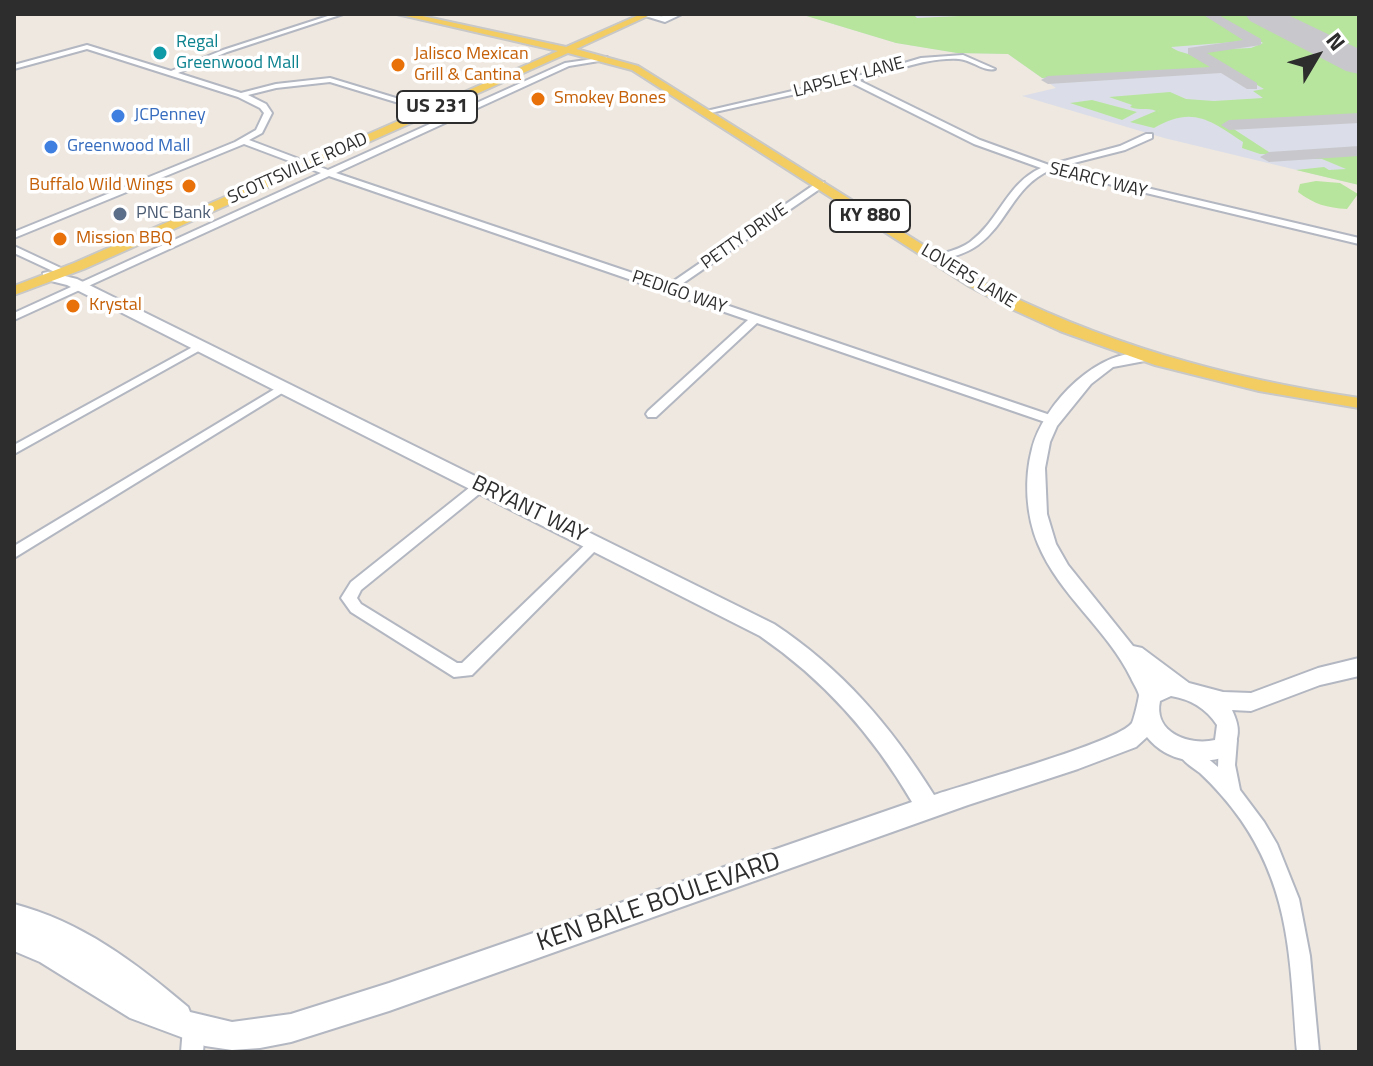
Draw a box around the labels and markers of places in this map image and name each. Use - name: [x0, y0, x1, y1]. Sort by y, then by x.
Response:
- place label: Regal Greenwood Mall: [176, 32, 299, 74]
- marker: Regal Greenwood Mall: [151, 44, 169, 62]
- place label: Jalisco Mexican Grill & Cantina: [414, 44, 529, 86]
- marker: Jalisco Mexican Grill & Cantina: [389, 56, 407, 74]
- place label: Smokey Bones: [554, 88, 666, 110]
- marker: Smokey Bones: [529, 90, 547, 108]
- place label: JCPenney: [134, 105, 206, 127]
- marker: JCPenney: [109, 107, 127, 125]
- place label: Greenwood Mall: [67, 136, 190, 158]
- marker: Greenwood Mall: [42, 138, 60, 156]
- place label: Buffalo Wild Wings: [29, 175, 173, 197]
- marker: Buffalo Wild Wings: [180, 177, 198, 195]
- place label: PNC Bank: [136, 203, 211, 225]
- marker: PNC Bank: [111, 205, 129, 223]
- place label: Mission BBQ: [76, 228, 173, 250]
- marker: Mission BBQ: [51, 230, 69, 248]
- place label: Krystal: [89, 295, 142, 317]
- marker: Krystal: [64, 297, 82, 315]

